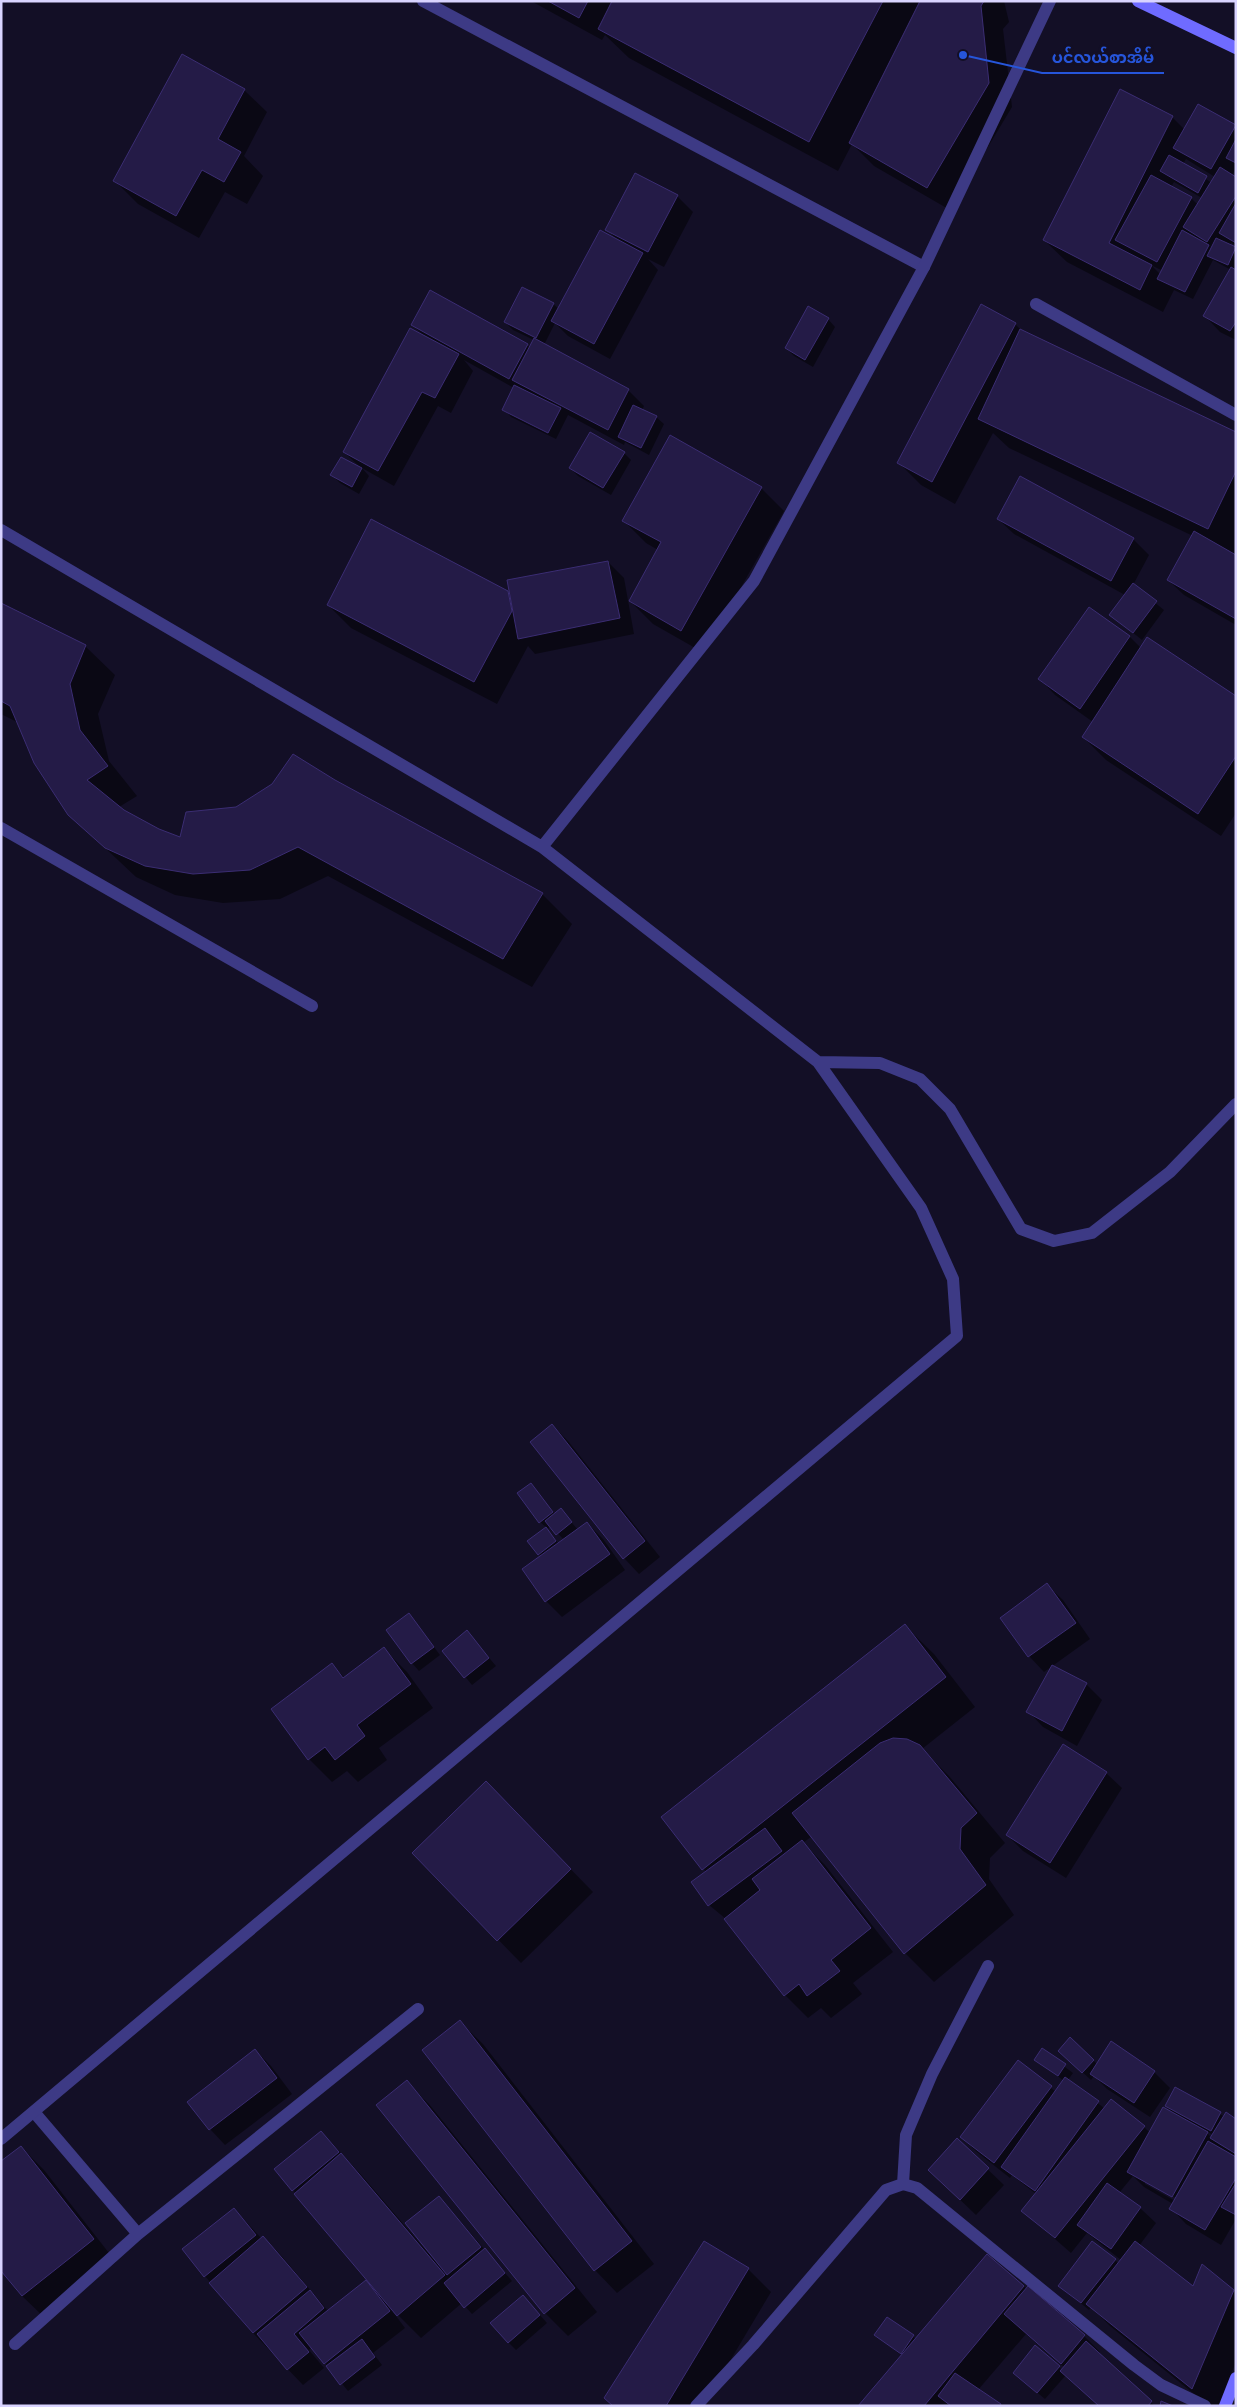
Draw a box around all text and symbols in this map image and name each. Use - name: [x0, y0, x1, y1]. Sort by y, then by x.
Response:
- callout: ပင်လယ်စာအိမ်: [1042, 42, 1164, 73]
- text: ပင်လယ်စာအိမ်: [1052, 46, 1154, 69]

